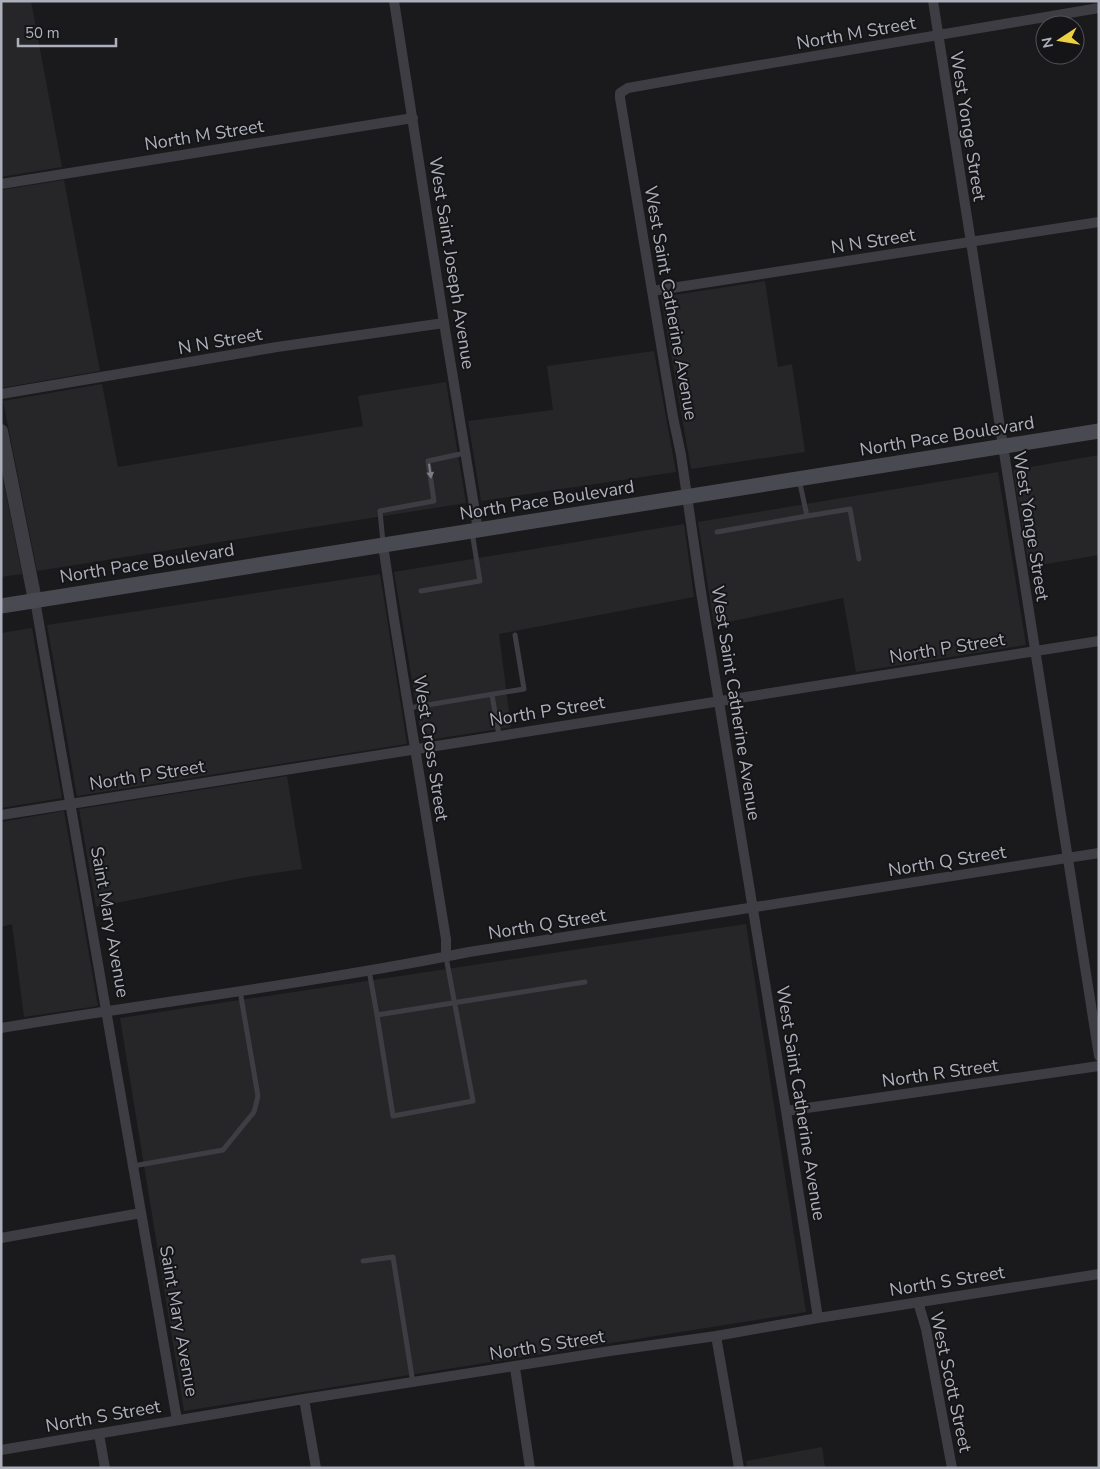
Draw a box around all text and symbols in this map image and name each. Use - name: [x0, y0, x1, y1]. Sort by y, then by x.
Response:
- street label: North M Street: [795, 11, 918, 55]
- scale bar: [18, 15, 115, 47]
- north arrow: [1035, 15, 1085, 65]
- text: 50 m: [25, 23, 60, 43]
- text: N: [1037, 35, 1058, 50]
- street label: West Yonge Street: [944, 49, 992, 203]
- street label: North M Street: [143, 114, 266, 156]
- street label: West Saint Joseph Avenue: [423, 155, 481, 371]
- street label: West Saint Catherine Avenue: [639, 184, 703, 422]
- street label: N N Street: [829, 222, 918, 260]
- street label: N N Street: [176, 322, 265, 360]
- street label: North Pace Boulevard: [858, 410, 1036, 462]
- street label: West Yonge Street: [1007, 449, 1055, 603]
- one-way arrow: [426, 463, 434, 479]
- street label: North Pace Boulevard: [458, 474, 636, 526]
- street label: North Pace Boulevard: [58, 537, 236, 589]
- street label: West Saint Catherine Avenue: [706, 584, 766, 822]
- street label: North P Street: [888, 627, 1007, 669]
- street label: West Cross Street: [408, 673, 454, 823]
- street label: North P Street: [488, 690, 607, 732]
- street label: North P Street: [88, 754, 207, 796]
- street label: North Q Street: [886, 840, 1008, 882]
- street label: Saint Mary Avenue: [85, 845, 135, 999]
- street label: North Q Street: [486, 903, 608, 945]
- street label: West Saint Catherine Avenue: [771, 984, 831, 1222]
- street label: North R Street: [880, 1053, 1000, 1093]
- street label: Saint Mary Avenue: [154, 1244, 204, 1398]
- street label: North S Street: [888, 1260, 1007, 1302]
- street label: West Scott Street: [924, 1310, 978, 1455]
- street label: North S Street: [488, 1324, 607, 1366]
- street label: North S Street: [44, 1394, 163, 1438]

